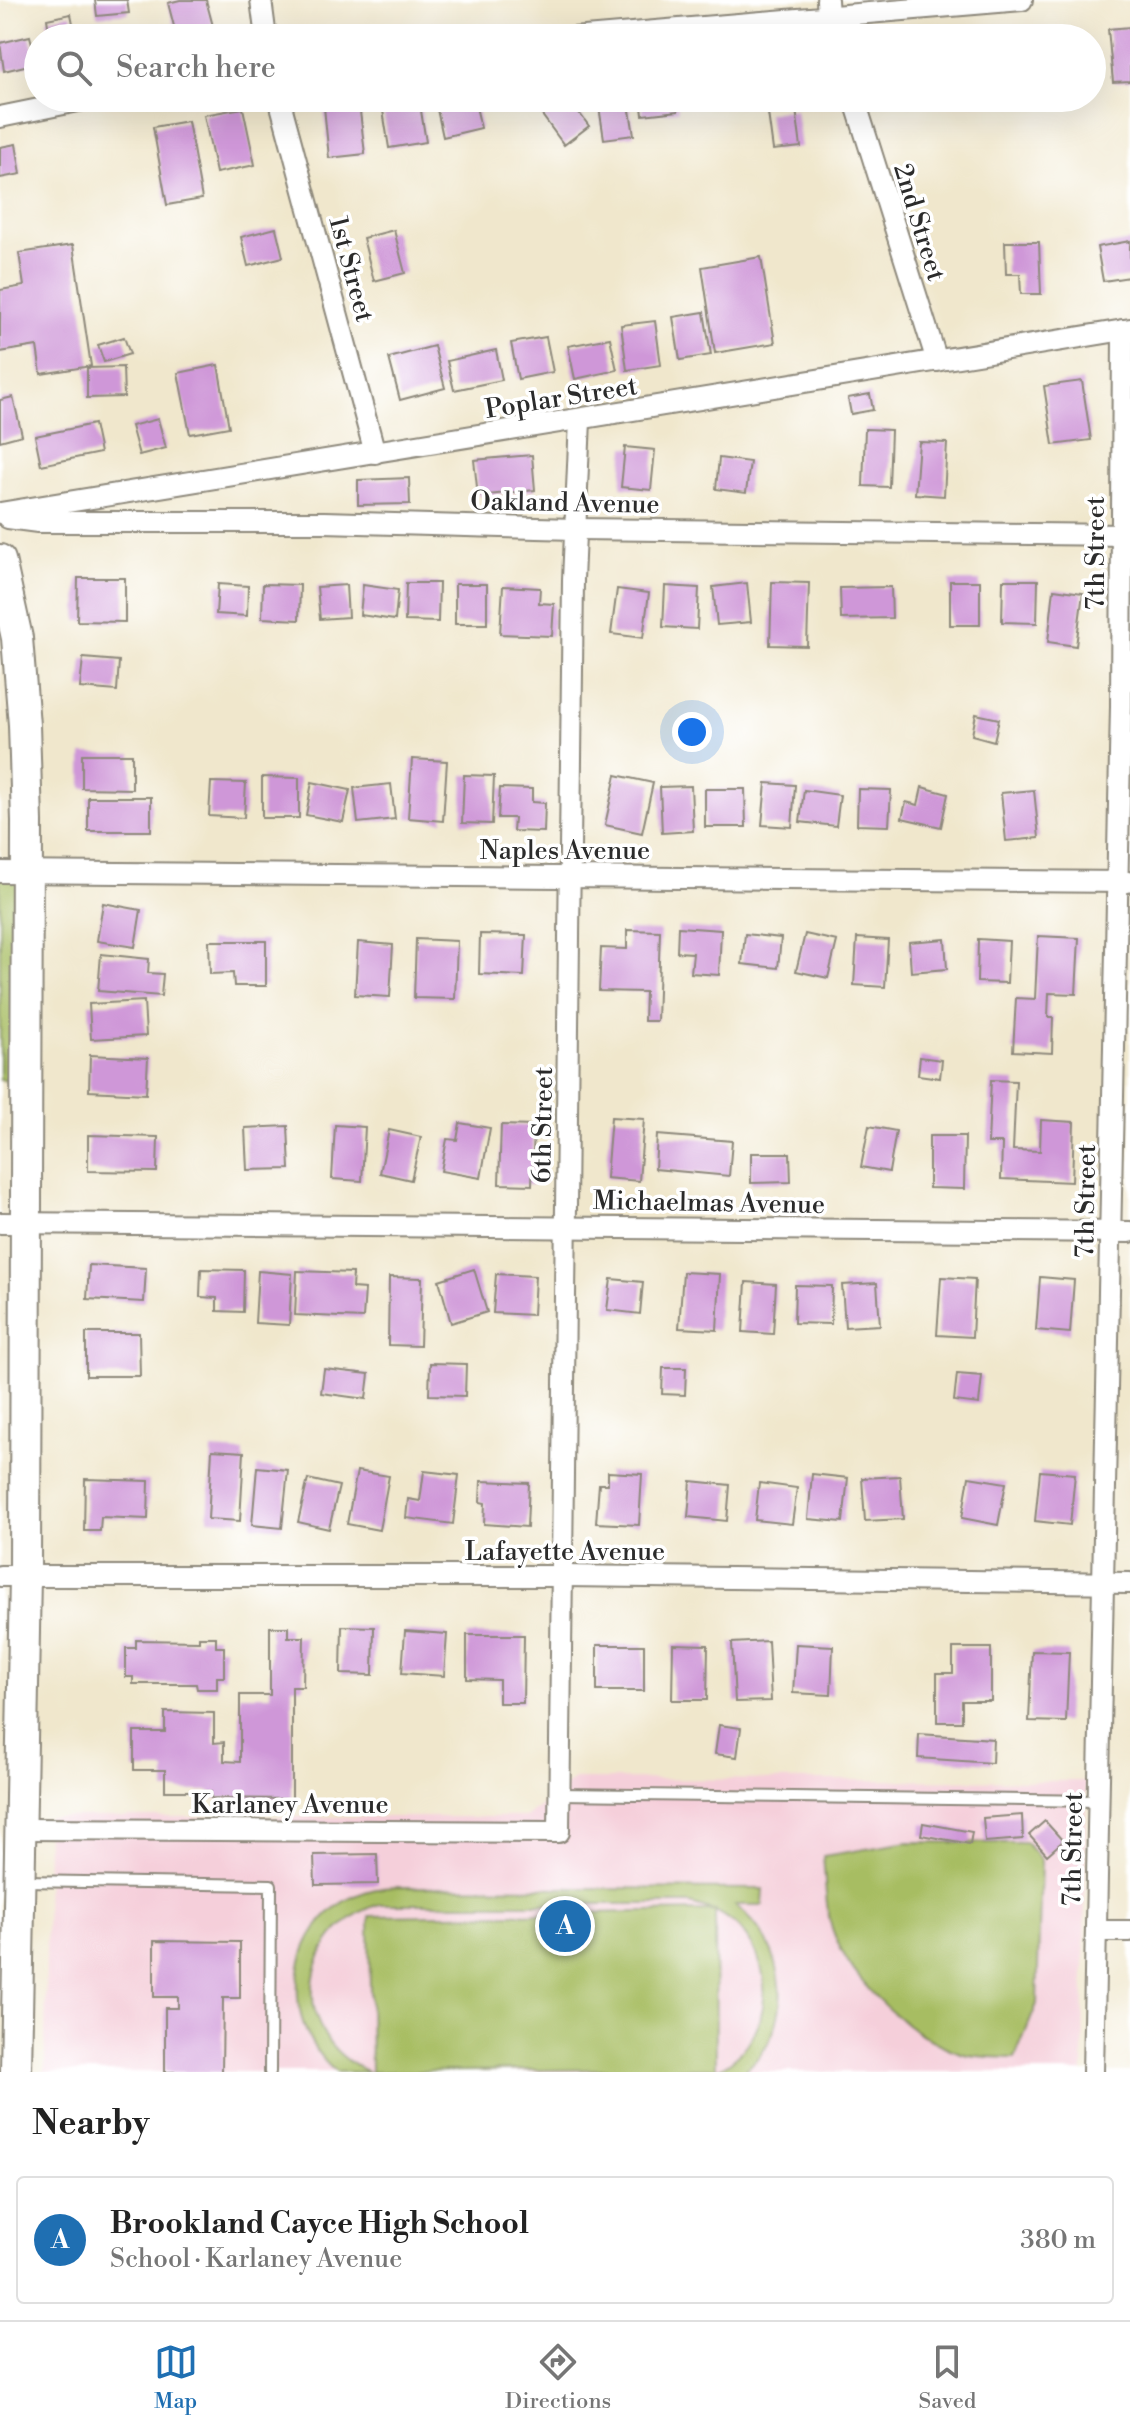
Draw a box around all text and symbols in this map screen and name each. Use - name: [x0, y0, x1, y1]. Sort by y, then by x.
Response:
- search box: [24, 24, 1106, 112]
- icon: search: [52, 46, 96, 90]
- text: Search here: [116, 49, 276, 87]
- street label: 2nd Street: [886, 160, 952, 285]
- street label: 1st Street: [322, 213, 380, 326]
- street label: Poplar Street: [483, 370, 640, 426]
- street label: Oakland Avenue: [470, 485, 660, 521]
- street label: 7th Street: [1080, 496, 1112, 610]
- your location: [672, 712, 712, 752]
- street label: Naples Avenue: [480, 835, 650, 867]
- street label: 6th Street: [526, 1066, 560, 1184]
- street label: 7th Street: [1069, 1144, 1103, 1258]
- street label: Michaelmas Avenue: [593, 1185, 825, 1221]
- street label: Lafayette Avenue: [465, 1536, 665, 1568]
- street label: Karlaney Avenue: [191, 1789, 389, 1821]
- street label: 7th Street: [1056, 1792, 1090, 1906]
- pin: A: [539, 1896, 591, 1956]
- text: Nearby: [32, 2103, 150, 2145]
- text: Brookland Cayce High School: [110, 2205, 529, 2243]
- text: A: [51, 2224, 69, 2256]
- text: 380 m: [1020, 2224, 1096, 2256]
- text: School · Karlaney Avenue: [110, 2243, 402, 2275]
- tab: Map: [154, 2340, 198, 2415]
- tab: Directions: [505, 2340, 611, 2415]
- tab: Saved: [919, 2340, 976, 2415]

